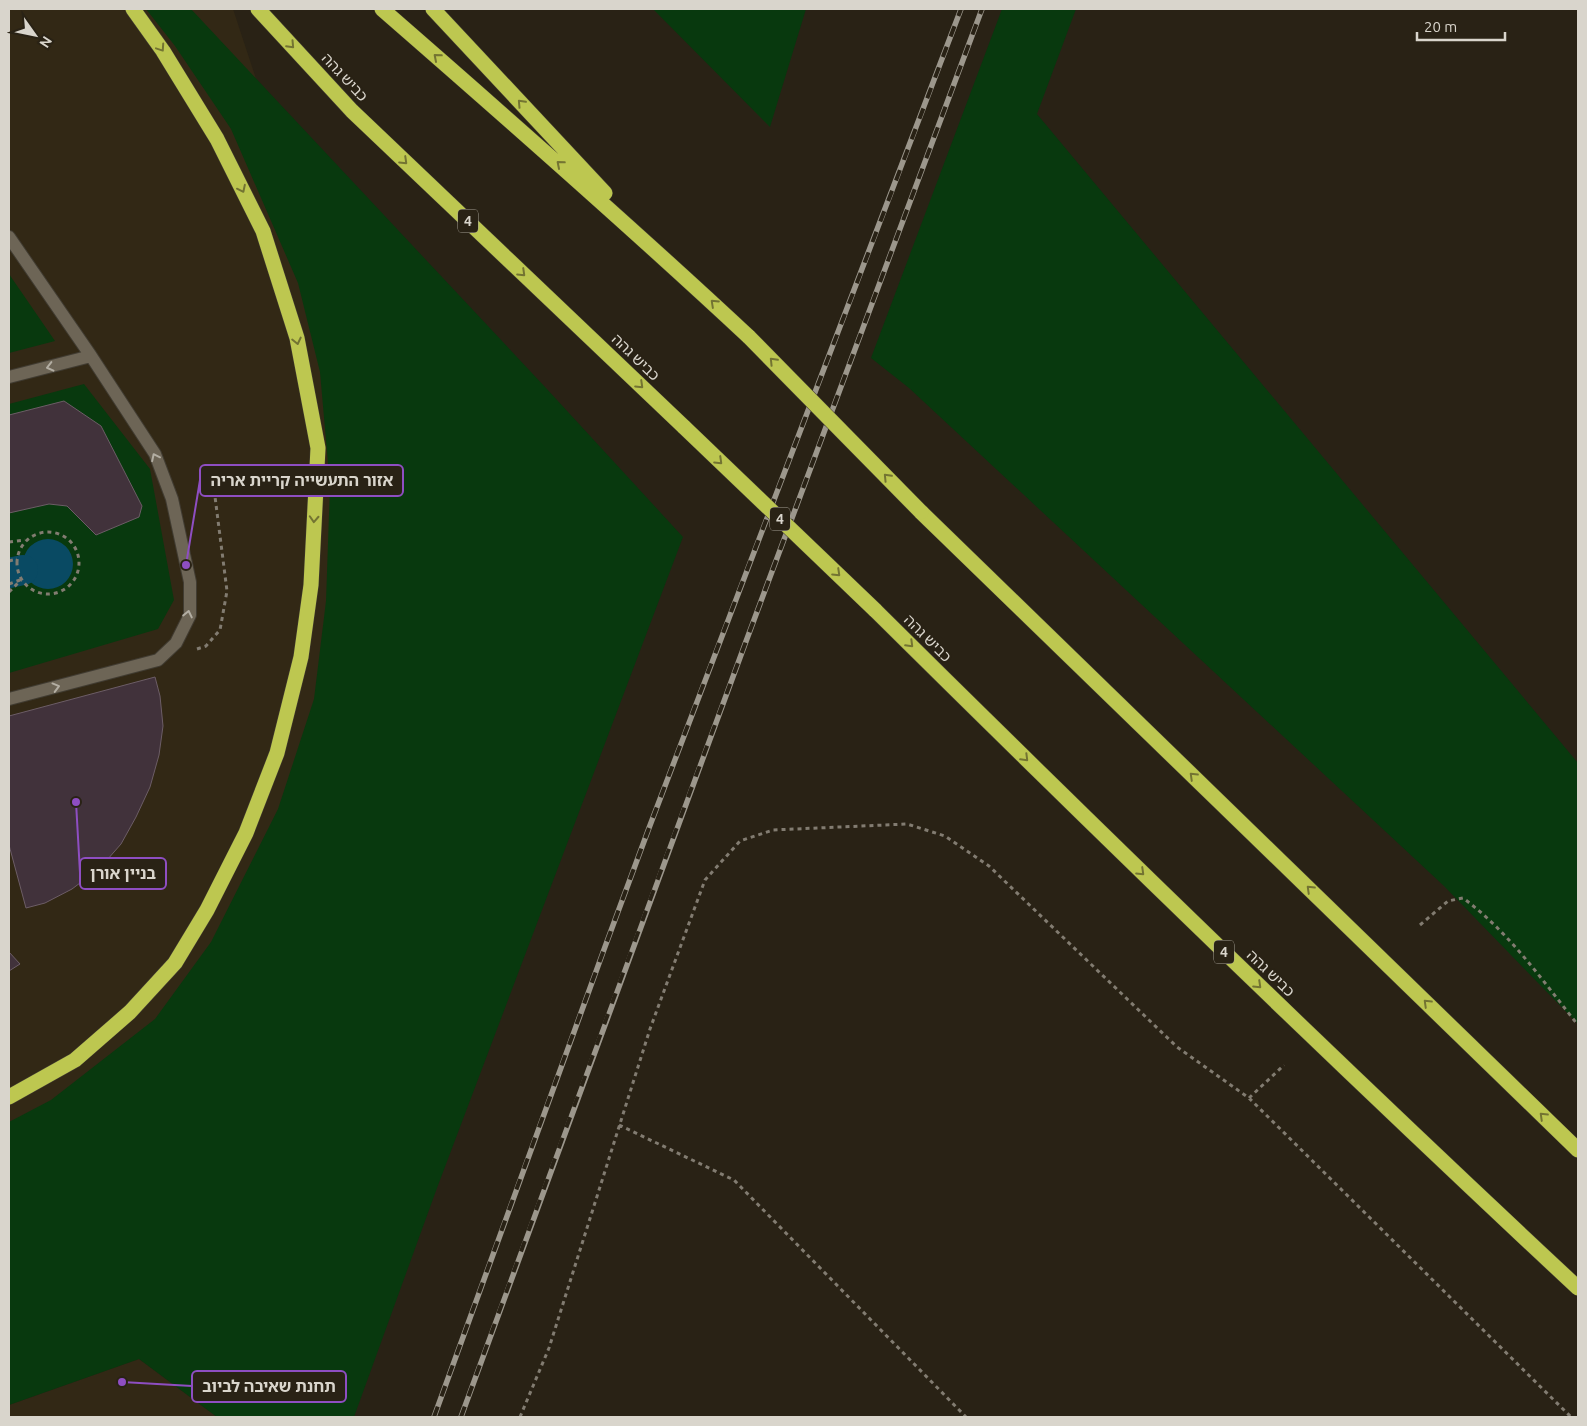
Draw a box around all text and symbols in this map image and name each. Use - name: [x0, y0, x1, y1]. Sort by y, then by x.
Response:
- north arrow: [10, 10, 60, 60]
- scale bar: [1417, 10, 1504, 42]
- text: 20 m: [1424, 18, 1457, 35]
- text: N: [36, 33, 55, 51]
- one-way arrow: [285, 39, 294, 48]
- one-way arrow: [155, 43, 164, 52]
- street label: כביש גהה: [318, 49, 372, 105]
- one-way arrow: [434, 54, 443, 63]
- one-way arrow: [518, 100, 527, 109]
- one-way arrow: [399, 155, 408, 164]
- one-way arrow: [556, 161, 565, 170]
- one-way arrow: [236, 184, 246, 193]
- road number: 4: [458, 210, 478, 232]
- one-way arrow: [516, 267, 525, 276]
- one-way arrow: [710, 300, 719, 309]
- street label: כביש גהה: [609, 330, 664, 384]
- one-way arrow: [291, 337, 302, 346]
- one-way arrow: [770, 358, 779, 367]
- one-way arrow: [46, 361, 54, 371]
- one-way arrow: [634, 379, 643, 388]
- one-way arrow: [151, 453, 161, 462]
- one-way arrow: [714, 455, 723, 464]
- callout: אזור התעשייה קריית אריה: [200, 465, 403, 496]
- text: אזור התעשייה קריית אריה: [211, 471, 394, 489]
- one-way arrow: [884, 474, 893, 483]
- road number: 4: [770, 508, 790, 530]
- one-way arrow: [309, 516, 320, 524]
- one-way arrow: [831, 567, 840, 576]
- one-way arrow: [182, 610, 193, 618]
- street label: כביש גהה: [901, 611, 955, 665]
- one-way arrow: [904, 638, 913, 647]
- one-way arrow: [51, 682, 60, 693]
- one-way arrow: [1019, 753, 1028, 762]
- one-way arrow: [1190, 773, 1199, 782]
- callout: בניין אורן: [80, 858, 166, 889]
- text: בניין אורן: [90, 864, 156, 882]
- one-way arrow: [1136, 866, 1145, 875]
- one-way arrow: [1307, 886, 1316, 895]
- road number: 4: [1214, 940, 1234, 964]
- street label: כביש גהה: [1244, 946, 1299, 1000]
- one-way arrow: [1253, 979, 1262, 988]
- one-way arrow: [1423, 999, 1432, 1008]
- one-way arrow: [1540, 1113, 1549, 1122]
- callout: תחנת שאיבה לביוב: [192, 1371, 346, 1402]
- text: תחנת שאיבה לביוב: [202, 1377, 336, 1395]

